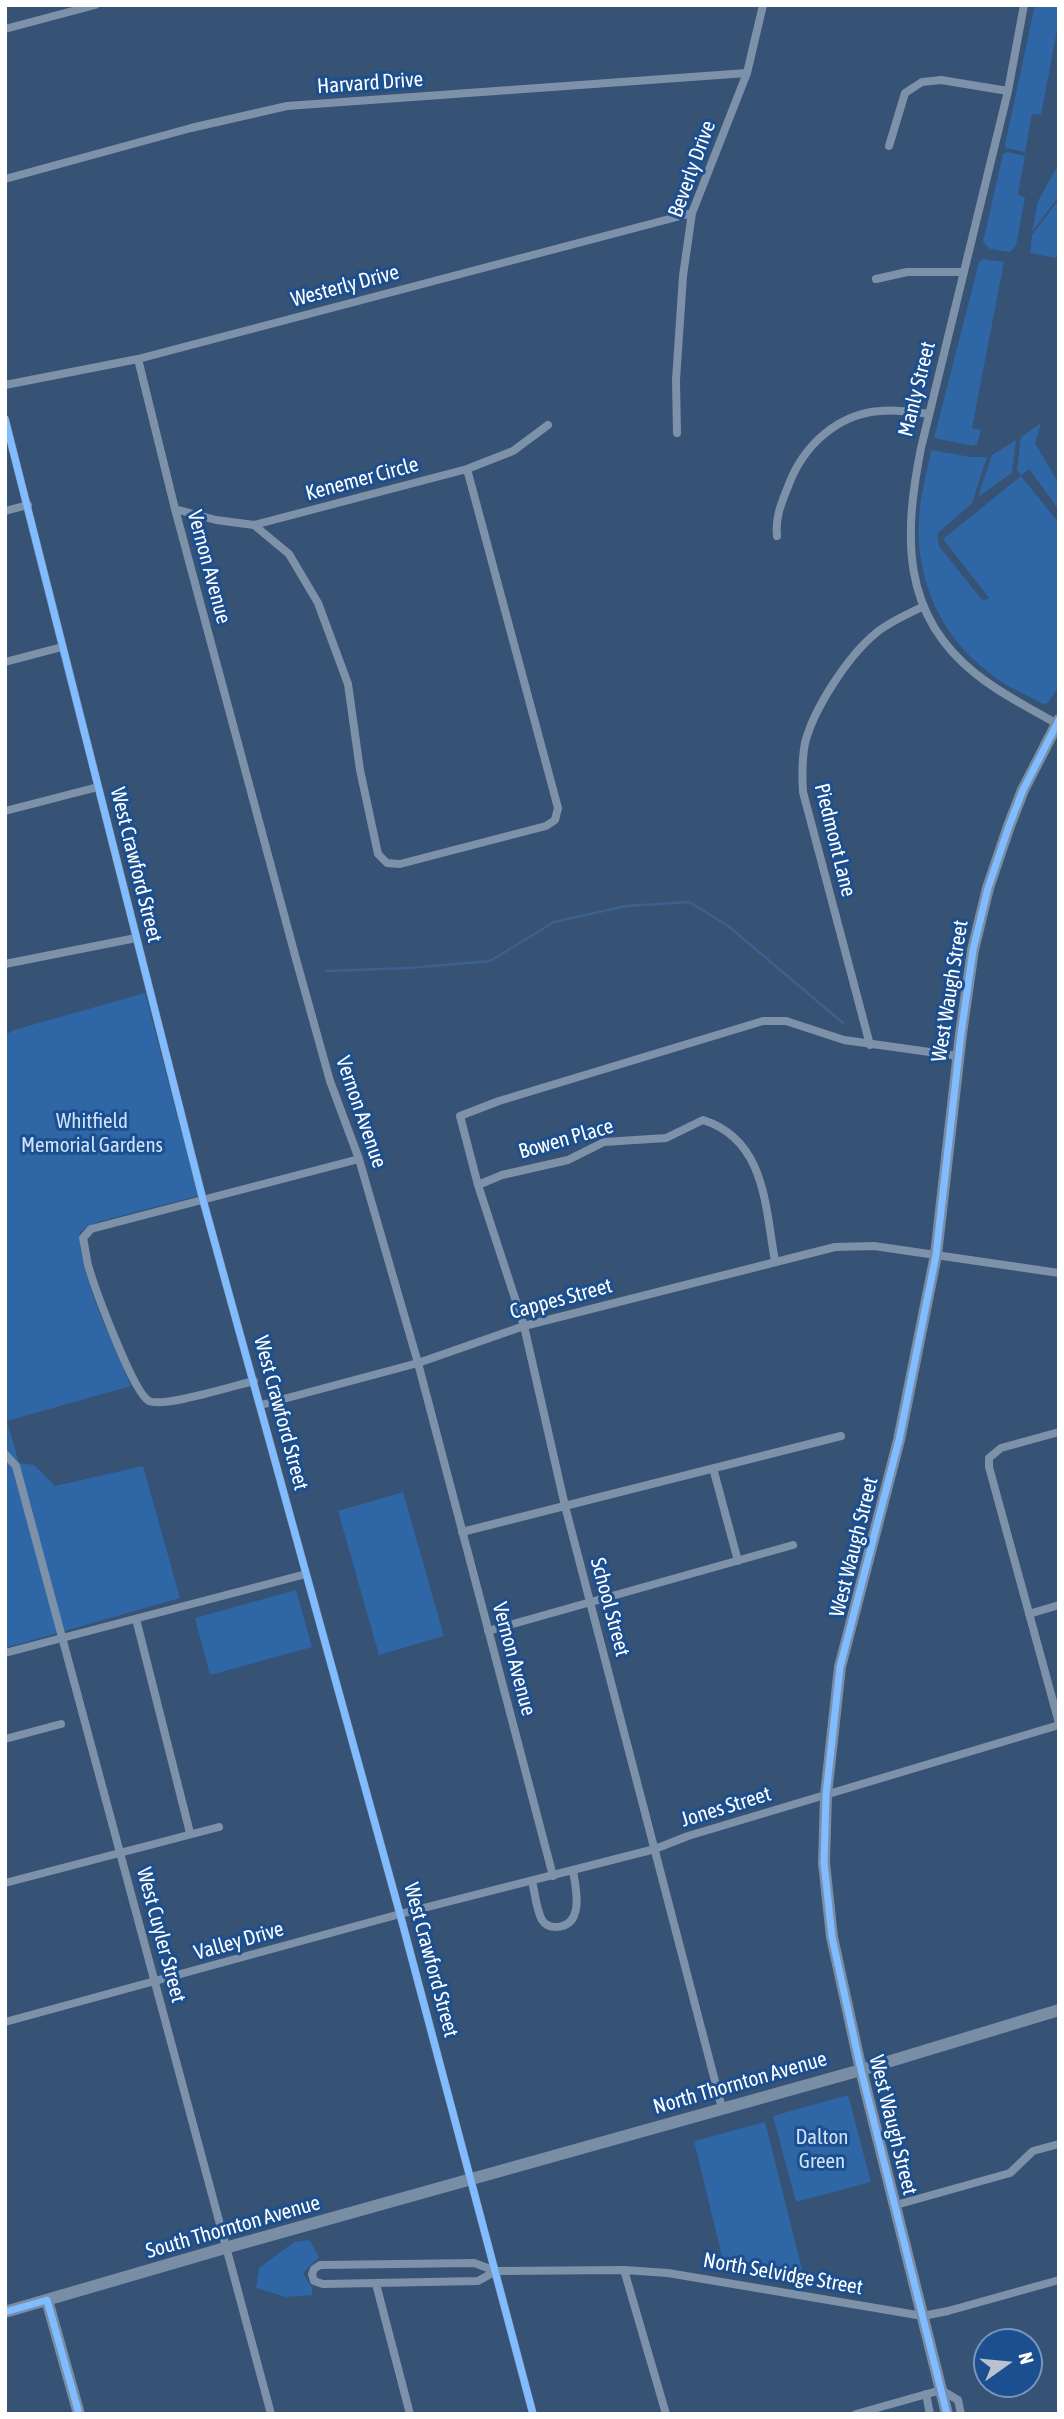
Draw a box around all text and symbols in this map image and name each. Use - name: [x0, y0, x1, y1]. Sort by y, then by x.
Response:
- street label: Harvard Drive: [316, 67, 424, 99]
- street label: Beverly Drive: [663, 117, 721, 221]
- street label: Westerly Drive: [288, 259, 402, 313]
- street label: Manly Street: [893, 339, 941, 439]
- street label: Kenemer Circle: [303, 452, 421, 506]
- street label: Vernon Avenue: [182, 507, 236, 627]
- street label: Piedmont Lane: [809, 781, 861, 899]
- street label: West Crawford Street: [105, 785, 167, 945]
- street label: West Waugh Street: [926, 918, 974, 1064]
- street label: Vernon Avenue: [330, 1053, 392, 1171]
- park label: Whitfield Memorial Gardens: [21, 1108, 163, 1158]
- street label: Bowen Place: [516, 1113, 616, 1165]
- street label: Cappes Street: [507, 1273, 615, 1325]
- street label: West Crawford Street: [248, 1333, 314, 1493]
- street label: West Waugh Street: [824, 1475, 884, 1619]
- street label: School Street: [585, 1555, 635, 1659]
- street label: Vernon Avenue: [487, 1599, 541, 1719]
- street label: Jones Street: [678, 1781, 774, 1833]
- street label: West Cuyler Street: [131, 1865, 191, 2005]
- street label: West Crawford Street: [398, 1880, 464, 2040]
- street label: Valley Drive: [191, 1916, 287, 1966]
- street label: North Thornton Avenue: [650, 2046, 830, 2120]
- street label: West Waugh Street: [863, 2053, 923, 2197]
- park label: Dalton Green: [796, 2124, 848, 2174]
- street label: South Thornton Avenue: [143, 2190, 323, 2264]
- street label: North Selvidge Street: [701, 2248, 865, 2300]
- north arrow: [973, 2328, 1043, 2398]
- text: N: [1014, 2350, 1038, 2366]

